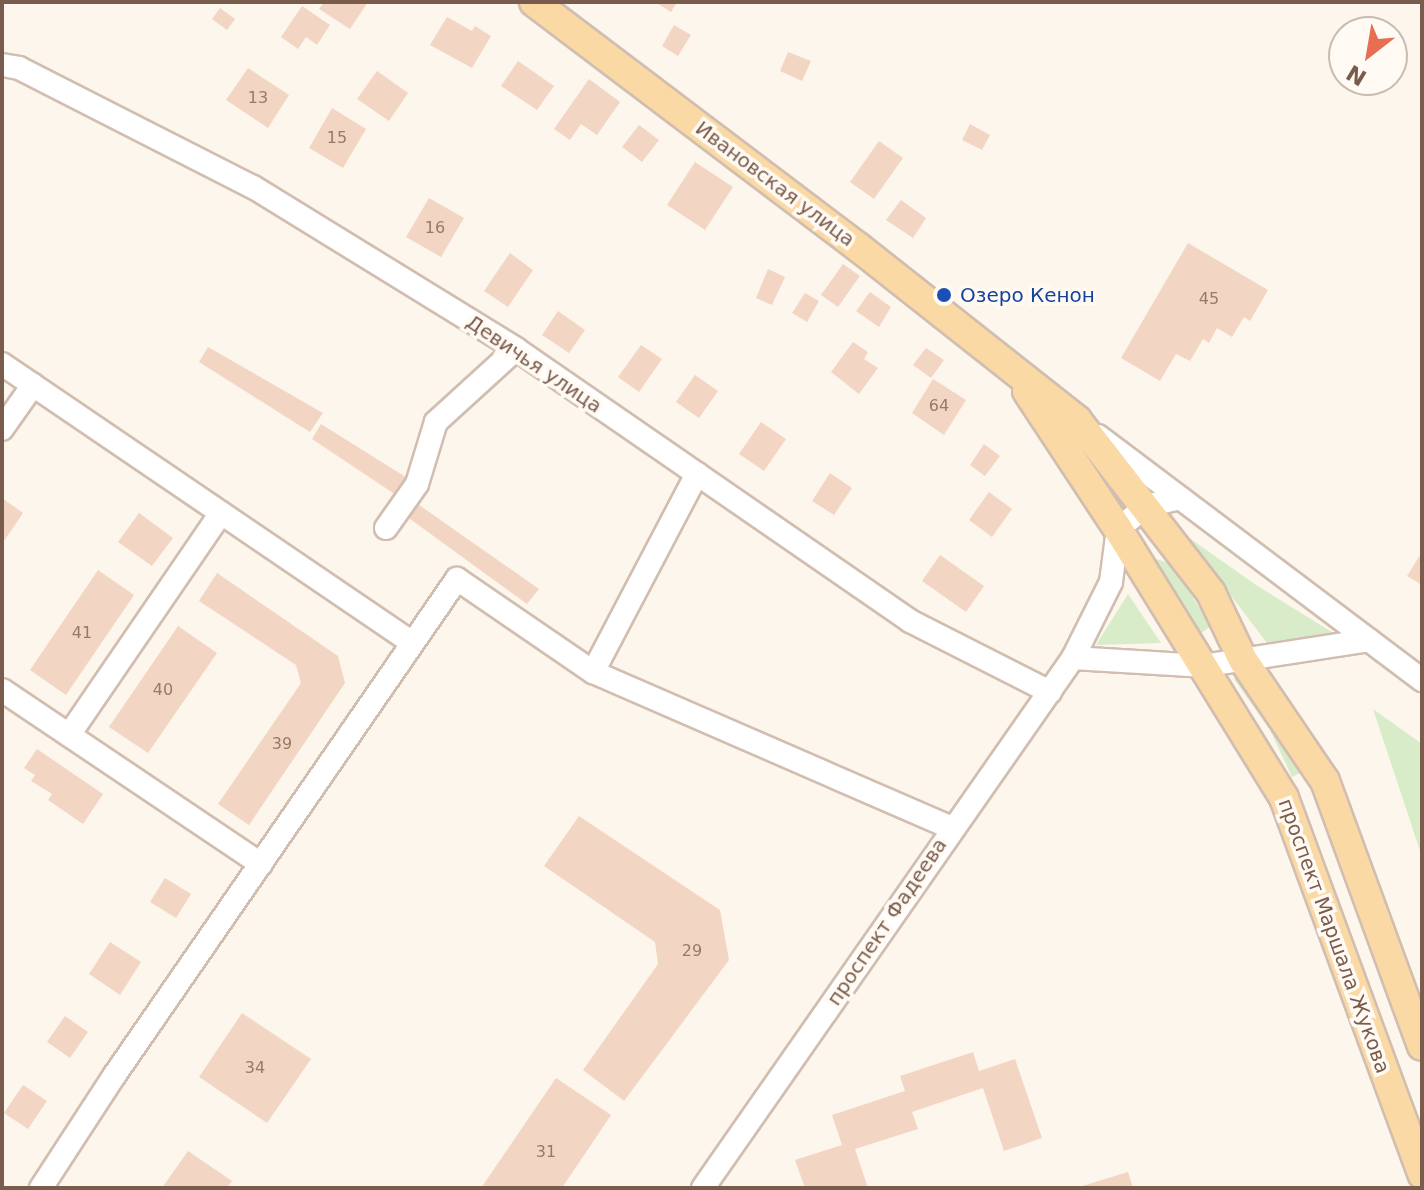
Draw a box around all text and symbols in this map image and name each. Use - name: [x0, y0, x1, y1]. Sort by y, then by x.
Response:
- north arrow: [1328, 16, 1408, 96]
- text: N: [1342, 60, 1371, 91]
- house number: 13: [248, 88, 268, 108]
- street label: Ивановская улица: [691, 116, 859, 252]
- house number: 15: [327, 128, 347, 148]
- house number: 16: [425, 218, 445, 238]
- place label: Озеро Кенон: [960, 283, 1095, 307]
- marker: Озеро Кенон: [935, 286, 953, 304]
- house number: 45: [1199, 289, 1219, 309]
- street label: Девичья улица: [462, 310, 606, 418]
- house number: 64: [929, 396, 949, 416]
- house number: 41: [72, 623, 92, 643]
- house number: 40: [153, 680, 173, 700]
- house number: 39: [272, 734, 292, 754]
- street label: проспект Маршала Жукова: [1273, 795, 1395, 1077]
- street label: проспект Фадеева: [822, 834, 952, 1010]
- house number: 29: [682, 941, 702, 961]
- house number: 34: [245, 1058, 265, 1078]
- house number: 31: [536, 1142, 556, 1162]

